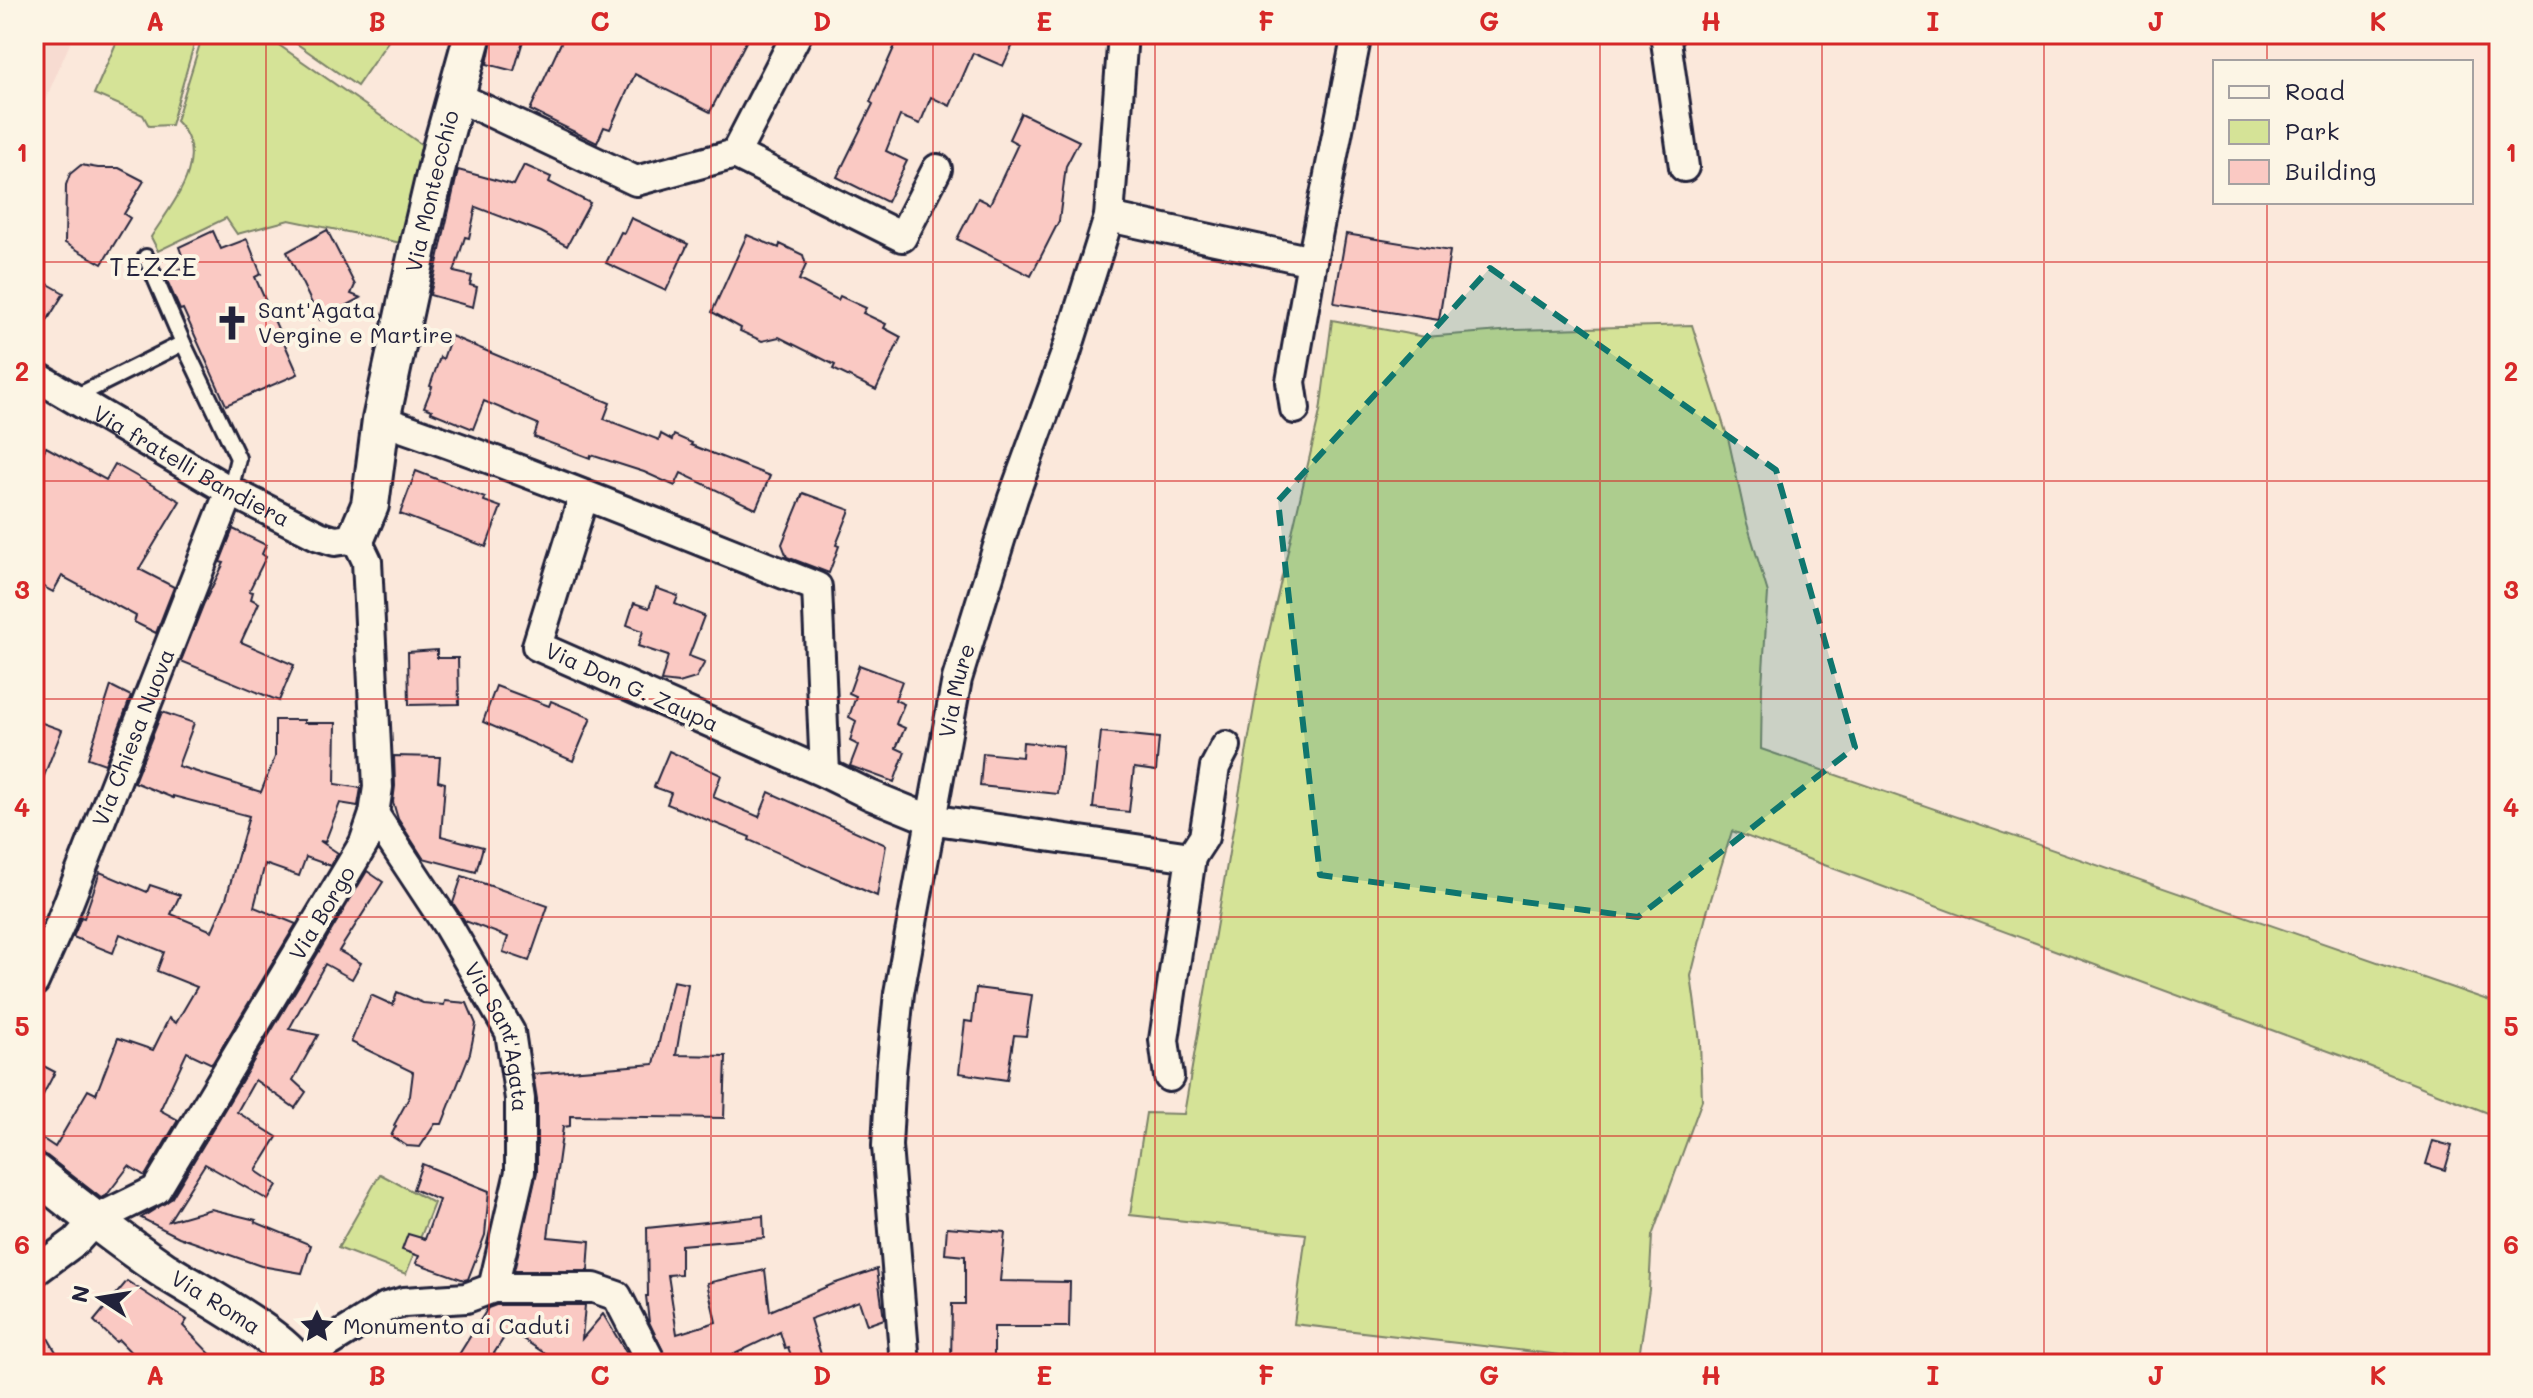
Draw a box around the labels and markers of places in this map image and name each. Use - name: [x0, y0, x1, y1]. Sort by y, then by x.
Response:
- place label: Sant'Agata Vergine e Martire: [258, 295, 453, 349]
- church icon: Sant'Agata Vergine e Martire: [213, 304, 251, 342]
- place icon: Monumento ai Caduti: [298, 1307, 336, 1345]
- place label: Monumento ai Caduti: [343, 1311, 570, 1340]

